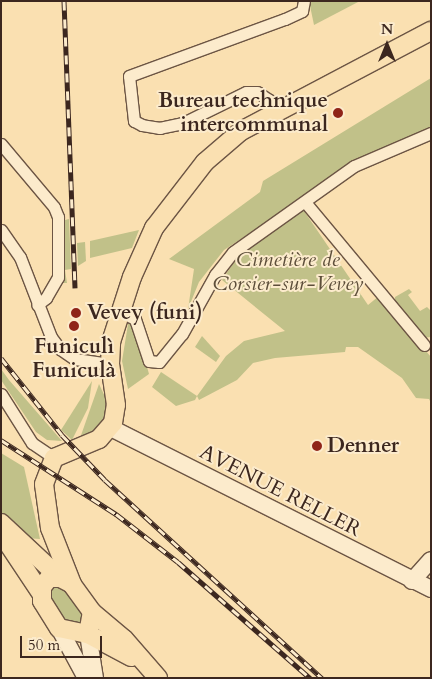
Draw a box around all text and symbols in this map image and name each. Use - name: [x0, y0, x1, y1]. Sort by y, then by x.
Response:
- north arrow: [362, 20, 412, 70]
- text: N: [381, 20, 393, 39]
- place label: Bureau technique intercommunal: [158, 88, 328, 138]
- marker: Bureau technique intercommunal: [332, 107, 344, 119]
- park label: Cimetière de Corsier-sur-Vevey: [213, 247, 363, 297]
- place label: Vevey (funi): [87, 300, 203, 326]
- marker: Vevey (funi): [69, 306, 83, 320]
- marker: Funiculì Funiculà: [68, 320, 80, 332]
- place label: Funiculì Funiculà: [32, 334, 116, 384]
- place label: Denner: [327, 433, 399, 459]
- street label: AVENUE RELLER: [195, 439, 365, 543]
- marker: Denner: [311, 440, 323, 452]
- scale bar: [22, 626, 105, 658]
- text: 50 m: [28, 635, 60, 655]

